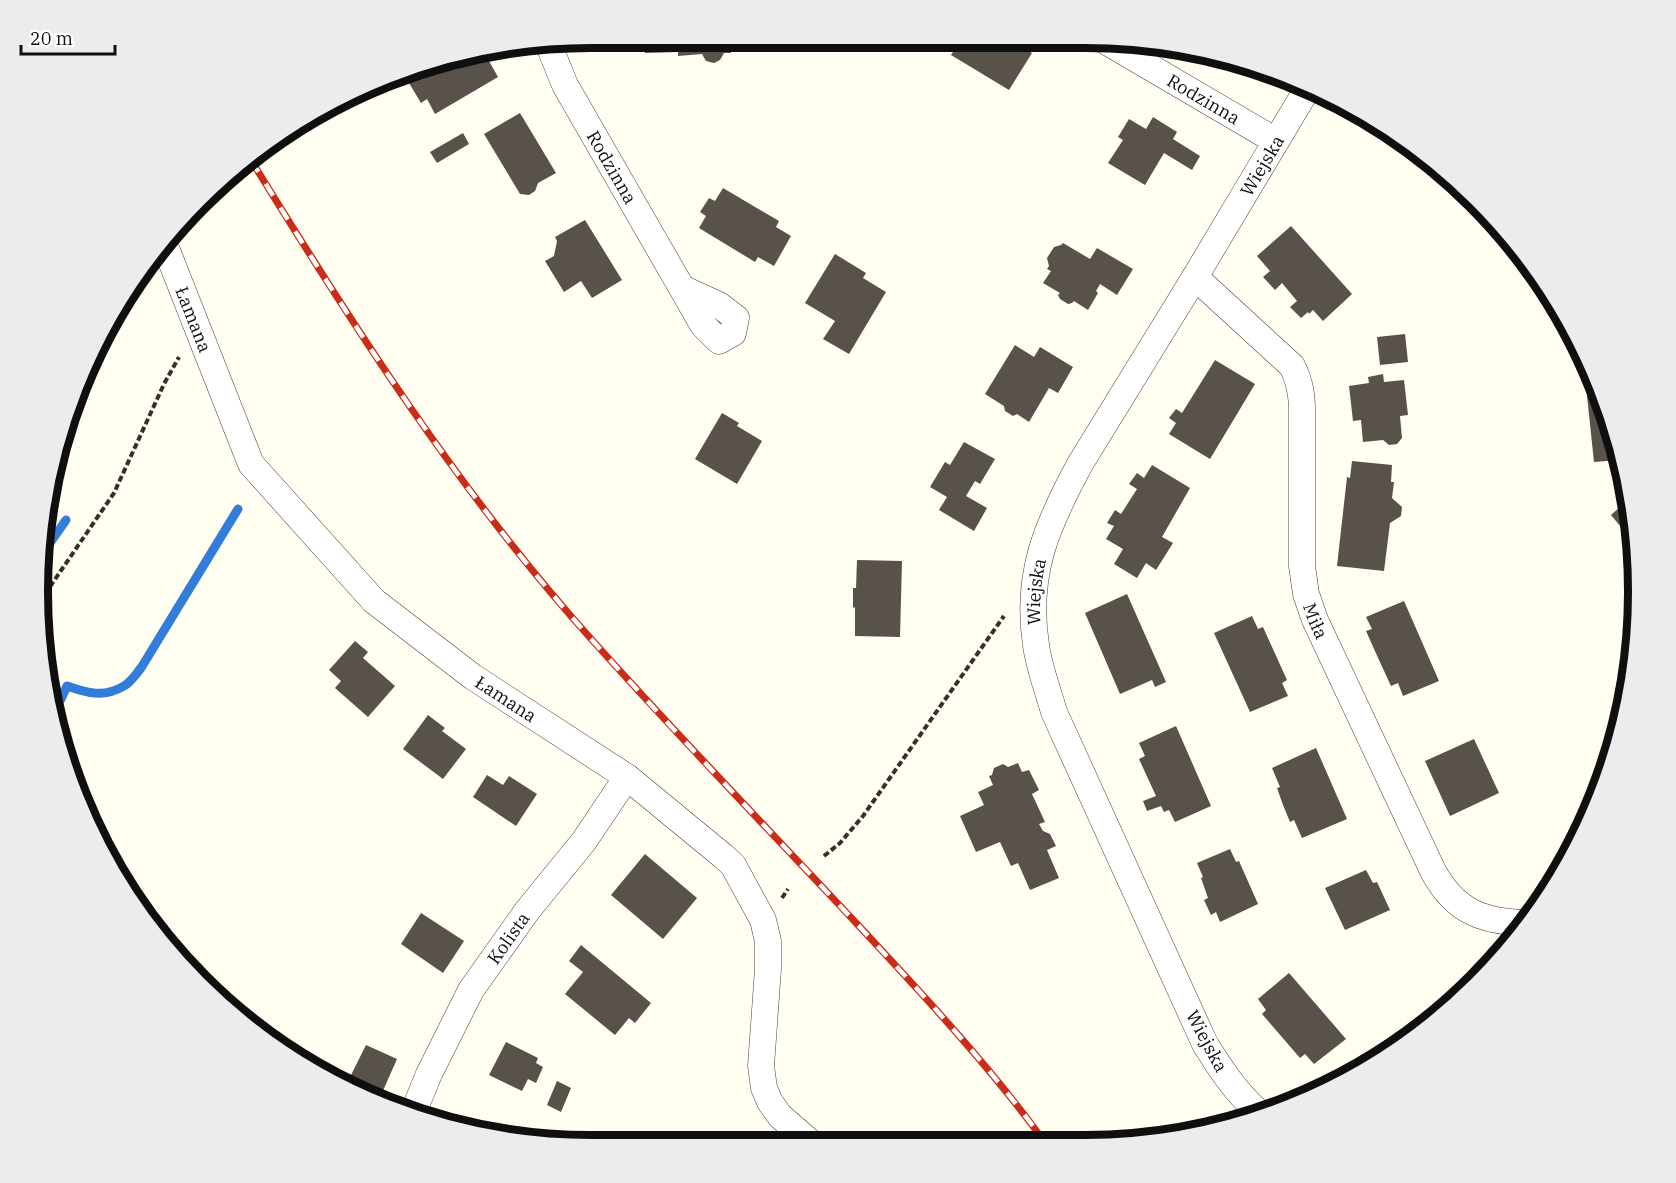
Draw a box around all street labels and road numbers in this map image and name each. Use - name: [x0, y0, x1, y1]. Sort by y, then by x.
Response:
- street label: Rodzinna: [1163, 68, 1245, 129]
- street label: Rodzinna: [582, 126, 642, 208]
- street label: Wiejska: [1235, 131, 1289, 200]
- street label: Łamana: [171, 283, 217, 356]
- street label: Wiejska: [1021, 556, 1051, 625]
- street label: Miła: [1298, 600, 1334, 643]
- street label: Łamana: [471, 670, 541, 727]
- street label: Kolista: [482, 907, 534, 968]
- street label: Wiejska: [1181, 1006, 1233, 1076]

